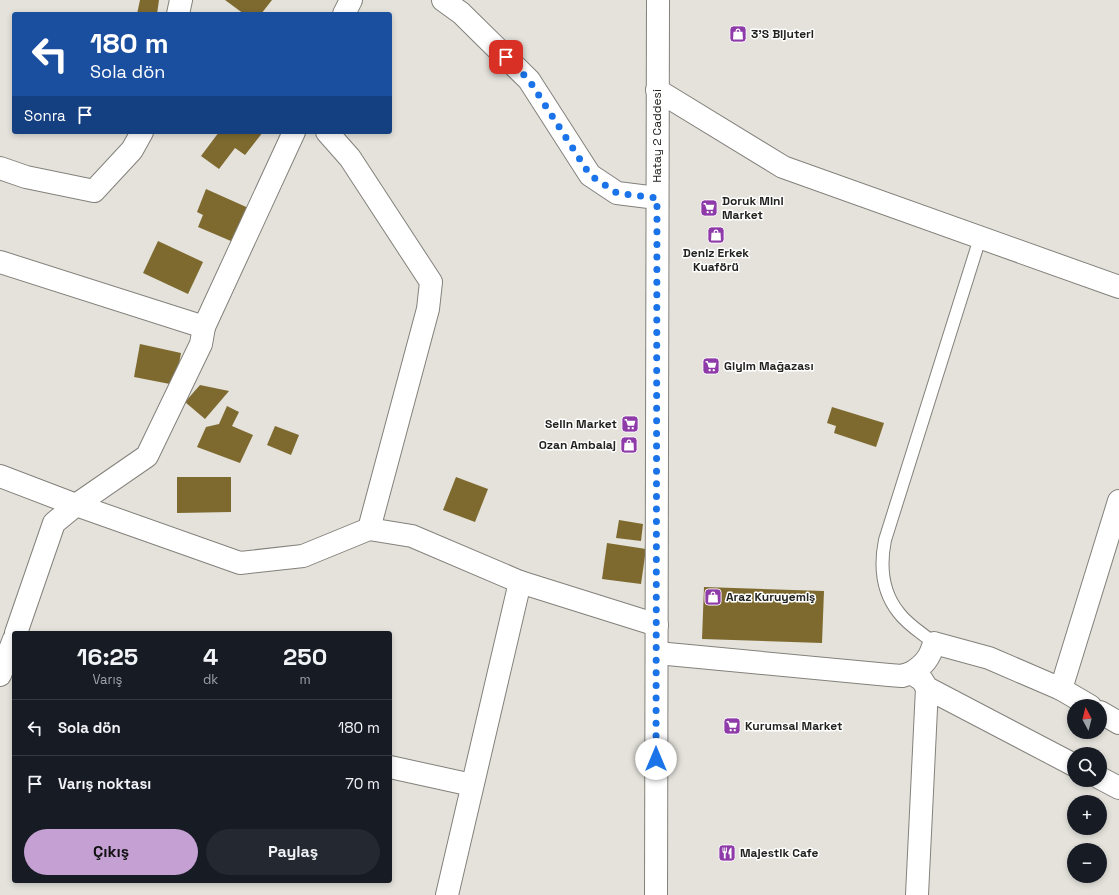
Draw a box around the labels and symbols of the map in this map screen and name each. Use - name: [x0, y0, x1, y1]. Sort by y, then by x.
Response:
- shop icon: 3'S Bijuteri: [728, 24, 748, 44]
- place label: 3'S Bijuteri: [751, 26, 814, 42]
- pin: [489, 40, 523, 74]
- street label: Hatay 2 Caddesi: [649, 89, 665, 183]
- place label: Doruk Mini Market: [722, 193, 784, 223]
- supermarket icon: Doruk Mini Market: [699, 198, 719, 218]
- shop icon: Deniz Erkek Kuaförü: [706, 225, 726, 245]
- place label: Deniz Erkek Kuaförü: [683, 245, 749, 275]
- supermarket icon: Giyim Mağazası: [701, 356, 721, 376]
- place label: Giyim Mağazası: [724, 358, 814, 374]
- supermarket icon: Selin Market: [620, 414, 640, 434]
- place label: Selin Market: [545, 416, 617, 432]
- shop icon: Ozan Ambalaj: [619, 435, 639, 455]
- place label: Ozan Ambalaj: [539, 437, 616, 453]
- shop icon: Araz Kuruyemiş: [703, 587, 723, 607]
- place label: Araz Kuruyemiş: [726, 589, 815, 605]
- north arrow: [1067, 699, 1107, 739]
- supermarket icon: Kurumsal Market: [722, 716, 742, 736]
- place label: Kurumsal Market: [745, 718, 842, 734]
- position arrow: [635, 738, 677, 780]
- restaurant icon: Majestik Cafe: [717, 843, 737, 863]
- place label: Majestik Cafe: [740, 845, 819, 861]

